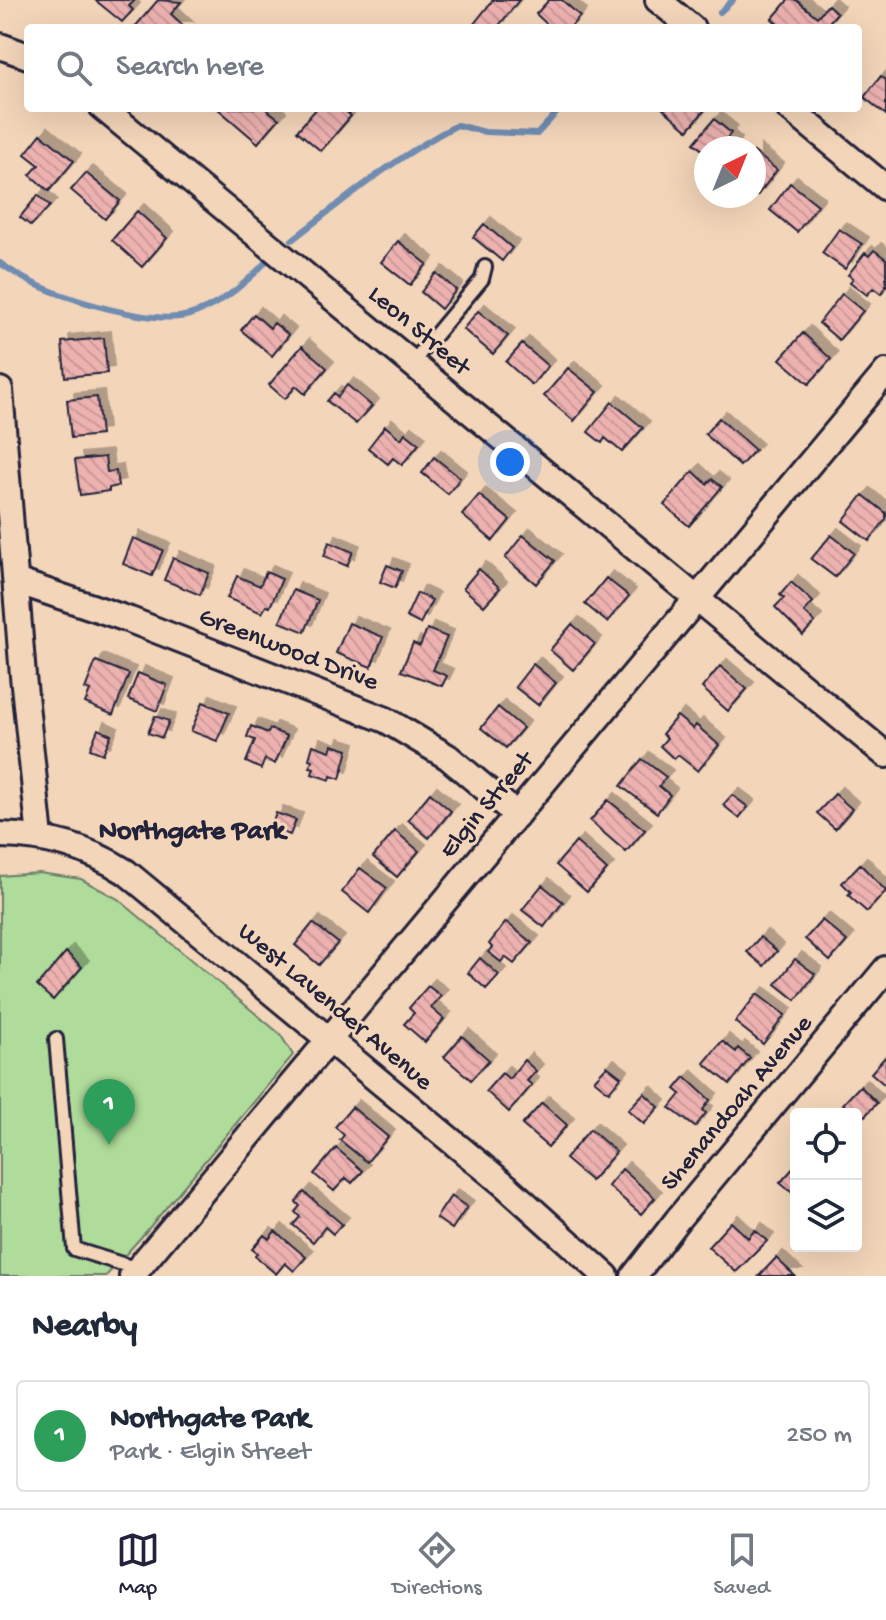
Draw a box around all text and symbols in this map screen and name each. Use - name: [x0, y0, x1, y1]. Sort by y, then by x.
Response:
- search box: [24, 24, 862, 112]
- icon: search: [52, 46, 96, 90]
- text: Search here: [116, 51, 264, 86]
- north arrow: [694, 136, 766, 208]
- street label: Leon Street: [360, 280, 477, 385]
- your location: [490, 442, 530, 482]
- street label: Greenwood Drive: [194, 602, 383, 700]
- street label: Elgin Street: [434, 744, 543, 866]
- district label: Northgate Park: [99, 816, 289, 849]
- street label: West Lavender Avenue: [230, 917, 438, 1099]
- street label: Shenandoah Avenue: [655, 1009, 821, 1198]
- pin: 1: [83, 1079, 135, 1145]
- map controls: [790, 1108, 862, 1252]
- button: locate: [790, 1108, 862, 1180]
- button: layers: [790, 1180, 862, 1252]
- text: Nearby: [32, 1308, 137, 1348]
- text: Northgate Park: [110, 1403, 310, 1438]
- text: 1: [55, 1421, 65, 1452]
- text: 250 m: [786, 1421, 852, 1452]
- text: Park · Elgin Street: [110, 1438, 310, 1469]
- tab: Map: [116, 1528, 160, 1602]
- tab: Directions: [392, 1528, 482, 1602]
- tab: Saved: [714, 1528, 770, 1602]

